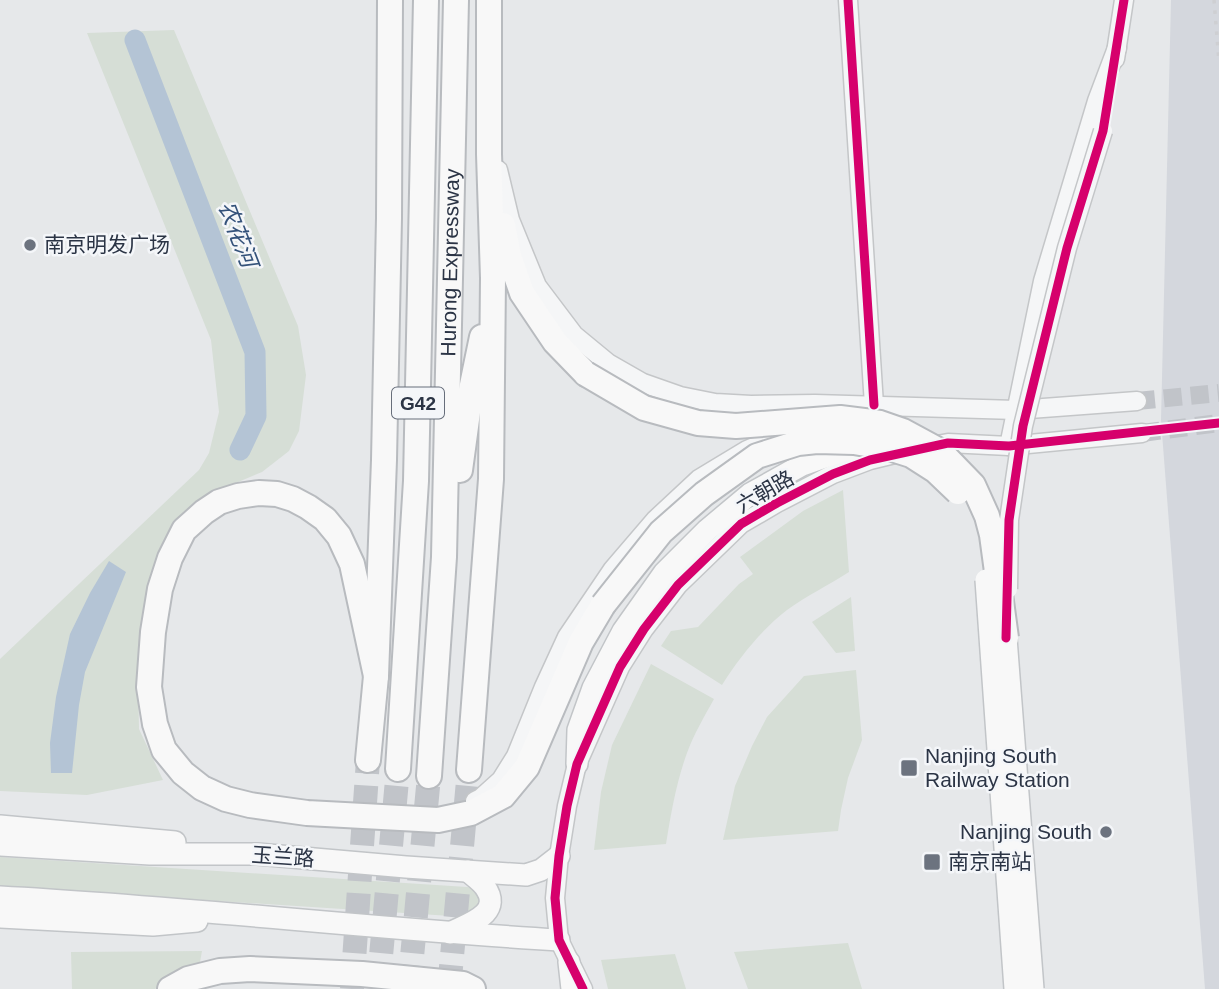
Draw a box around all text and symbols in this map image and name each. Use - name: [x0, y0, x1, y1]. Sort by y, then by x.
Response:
- street label: Hurong Expressway: [436, 168, 463, 357]
- water label: 农花河: [213, 197, 264, 275]
- place label: 南京明发广场: [44, 233, 170, 256]
- marker: 南京明发广场: [22, 237, 38, 253]
- road number: G42: [392, 388, 444, 418]
- street label: 六朝路: [732, 466, 798, 517]
- place label: Nanjing South Railway Station: [925, 744, 1070, 791]
- marker: Nanjing South Railway Station: [899, 758, 919, 778]
- place label: Nanjing South: [960, 820, 1092, 843]
- marker: Nanjing South: [1098, 824, 1114, 840]
- street label: 玉兰路: [251, 843, 315, 870]
- place label: 南京南站: [948, 850, 1032, 873]
- marker: 南京南站: [922, 852, 942, 872]

